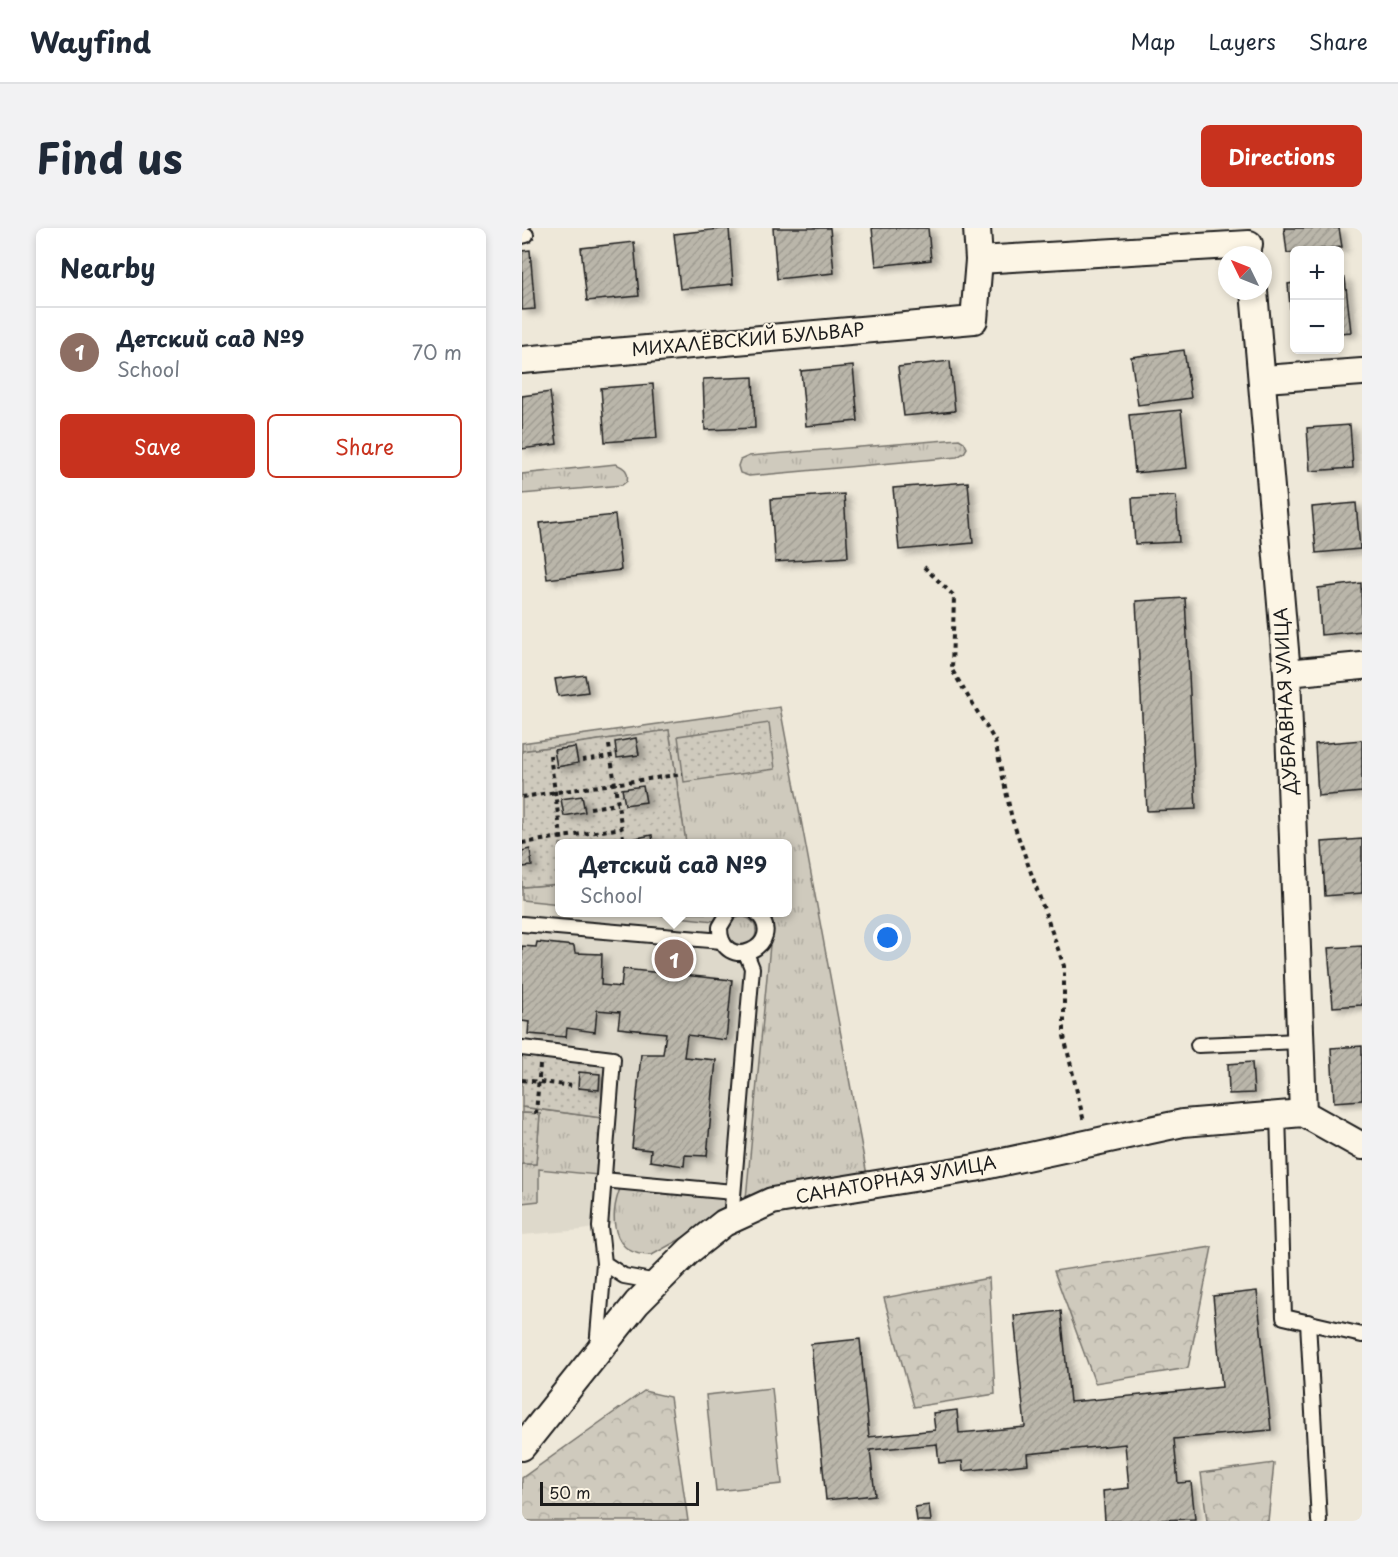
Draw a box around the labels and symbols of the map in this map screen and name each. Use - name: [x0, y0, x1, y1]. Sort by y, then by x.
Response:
- north arrow: [1218, 246, 1272, 300]
- street label: МИХАЛЁВСКИЙ БУЛЬВАР: [631, 315, 865, 362]
- street label: ДУБРАВНАЯ УЛИЦА: [1266, 607, 1303, 796]
- your location: [873, 923, 902, 952]
- pin: 1: [654, 936, 694, 982]
- street label: САНАТОРНАЯ УЛИЦА: [793, 1148, 998, 1209]
- scale bar: [540, 1479, 699, 1506]

